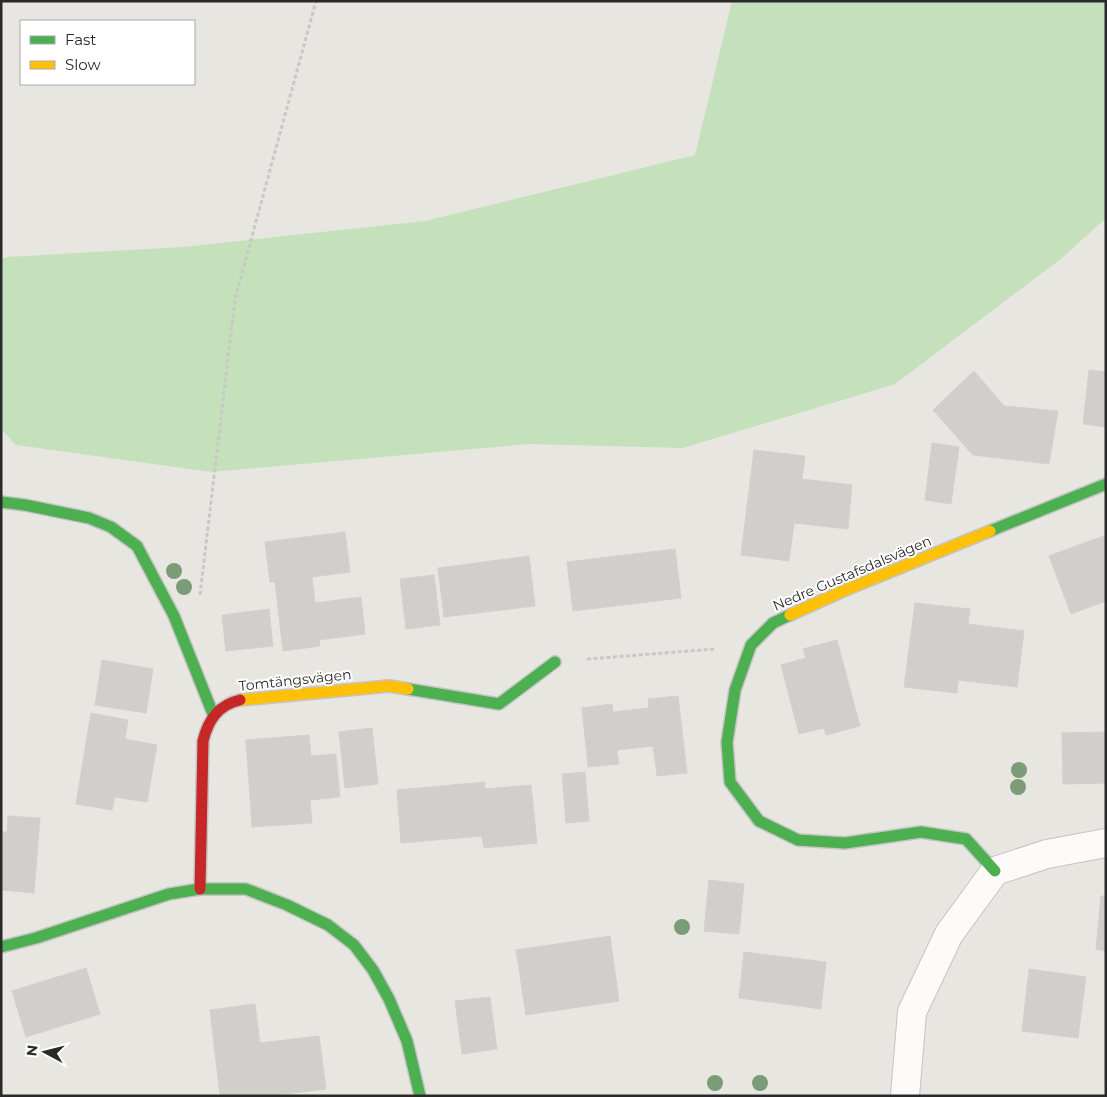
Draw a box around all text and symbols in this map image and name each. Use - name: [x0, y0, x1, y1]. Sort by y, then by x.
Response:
- legend: [20, 20, 195, 85]
- text: Fast: [65, 30, 96, 49]
- text: Slow: [65, 55, 101, 74]
- street label: Nedre Gustafsdalsvägen: [770, 531, 934, 615]
- street label: Tomtängsvägen: [238, 665, 352, 695]
- north arrow: [20, 1027, 70, 1077]
- text: N: [22, 1044, 42, 1057]

